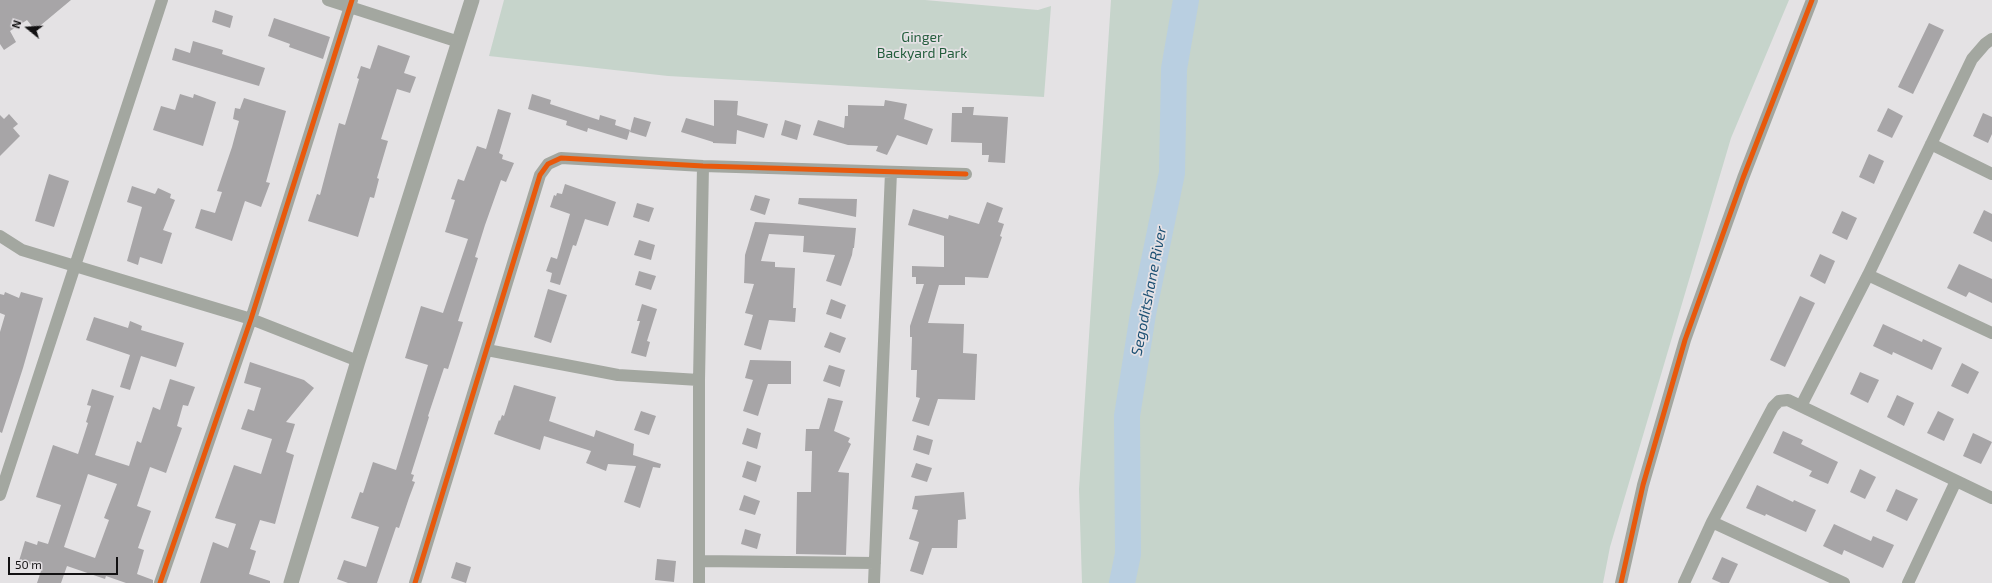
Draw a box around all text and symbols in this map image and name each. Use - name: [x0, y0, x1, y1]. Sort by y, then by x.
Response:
- north arrow: [8, 8, 48, 48]
- text: N: [9, 18, 24, 30]
- park label: Ginger Backyard Park: [877, 29, 967, 62]
- water label: Segoditshane River: [1128, 225, 1170, 357]
- scale bar: [10, 549, 120, 575]
- text: 50 m: [15, 557, 42, 571]

